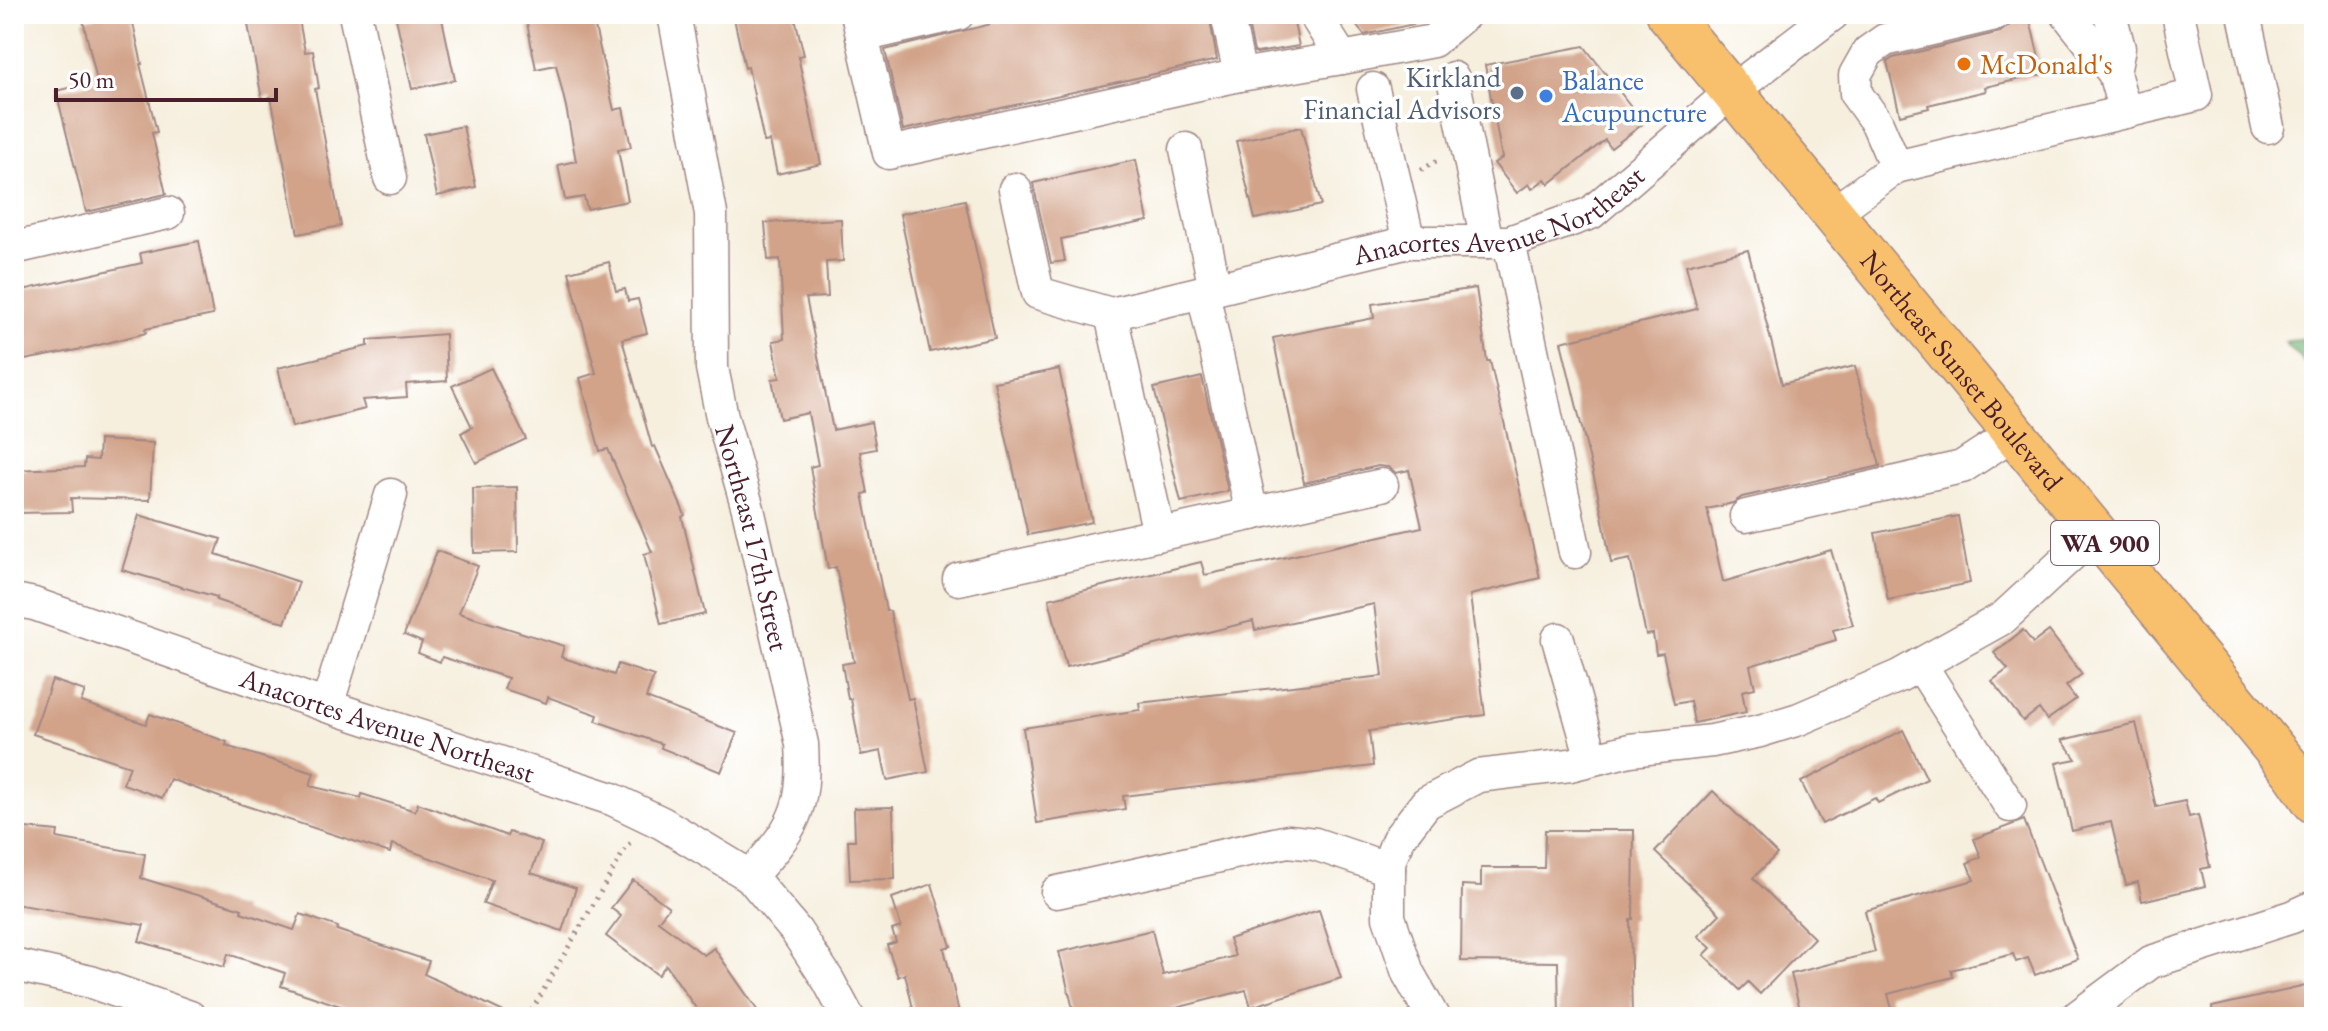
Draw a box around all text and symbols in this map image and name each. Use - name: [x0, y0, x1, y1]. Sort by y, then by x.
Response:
- place label: McDonald's: [1980, 46, 2113, 82]
- scale bar: [56, 52, 276, 102]
- marker: McDonald's: [1955, 55, 1973, 73]
- place label: Kirkland Financial Advisors: [1303, 59, 1502, 127]
- place label: Balance Acupuncture: [1561, 62, 1707, 130]
- text: 50 m: [68, 64, 115, 95]
- marker: Kirkland Financial Advisors: [1508, 84, 1526, 102]
- marker: Balance Acupuncture: [1537, 87, 1555, 105]
- street label: Anacortes Avenue Northeast: [1348, 157, 1651, 273]
- street label: Northeast Sunset Boulevard: [1852, 243, 2072, 498]
- street label: Northeast 17th Street: [707, 421, 798, 654]
- road number: WA 900: [2051, 521, 2159, 565]
- street label: Anacortes Avenue Northeast: [234, 659, 540, 791]

